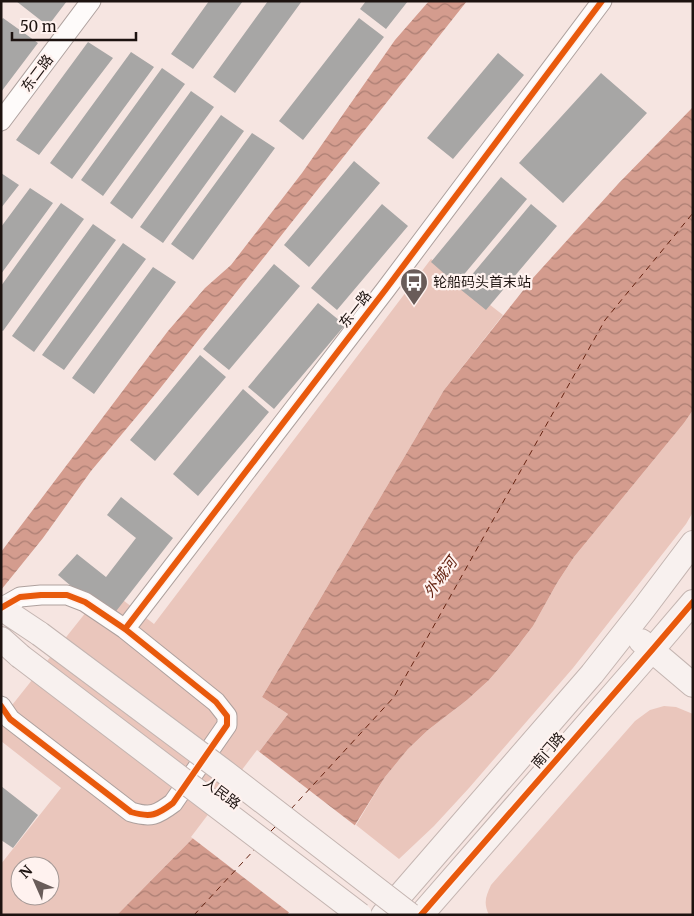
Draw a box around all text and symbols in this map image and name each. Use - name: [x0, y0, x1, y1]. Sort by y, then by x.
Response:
- scale bar: [12, 10, 136, 42]
- text: 50 m: [20, 17, 57, 36]
- street label: 东二路: [17, 51, 57, 95]
- bus stop icon: 轮船码头首末站: [399, 267, 429, 306]
- place label: 轮船码头首末站: [433, 273, 531, 291]
- street label: 东一路: [335, 287, 375, 331]
- water label: 外城河: [419, 551, 463, 601]
- street label: 南门路: [527, 728, 569, 772]
- street label: 人民路: [200, 773, 244, 813]
- north arrow: [10, 856, 60, 906]
- text: N: [16, 862, 36, 882]

